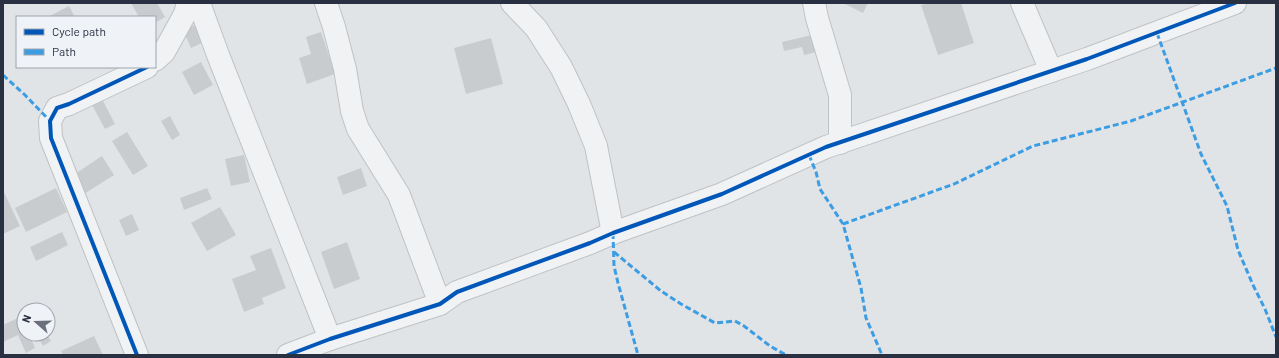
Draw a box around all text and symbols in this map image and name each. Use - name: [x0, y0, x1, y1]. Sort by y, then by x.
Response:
- legend: [16, 16, 156, 68]
- text: Cycle path: [52, 24, 106, 38]
- text: Path: [52, 44, 76, 58]
- north arrow: [16, 302, 56, 342]
- text: N: [19, 313, 33, 324]

